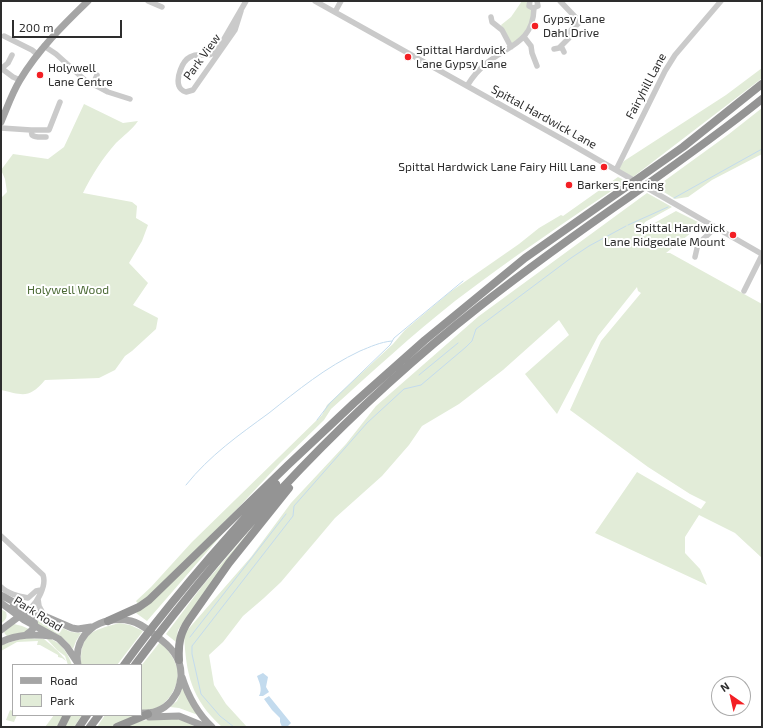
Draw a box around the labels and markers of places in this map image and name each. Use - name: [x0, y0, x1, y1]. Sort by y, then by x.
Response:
- place label: Gypsy Lane Dahl Drive: [543, 12, 605, 40]
- marker: Gypsy Lane Dahl Drive: [530, 21, 540, 31]
- place label: Spittal Hardwick Lane Gypsy Lane: [416, 43, 507, 71]
- marker: Spittal Hardwick Lane Gypsy Lane: [403, 52, 413, 62]
- place label: Holywell Lane Centre: [48, 61, 113, 89]
- marker: Holywell Lane Centre: [35, 70, 45, 80]
- place label: Spittal Hardwick Lane Fairy Hill Lane: [398, 160, 596, 174]
- marker: Spittal Hardwick Lane Fairy Hill Lane: [599, 162, 609, 172]
- place label: Barkers Fencing: [577, 178, 664, 192]
- marker: Barkers Fencing: [564, 180, 574, 190]
- place label: Spittal Hardwick Lane Ridgedale Mount: [604, 221, 725, 249]
- marker: Spittal Hardwick Lane Ridgedale Mount: [728, 230, 738, 240]

